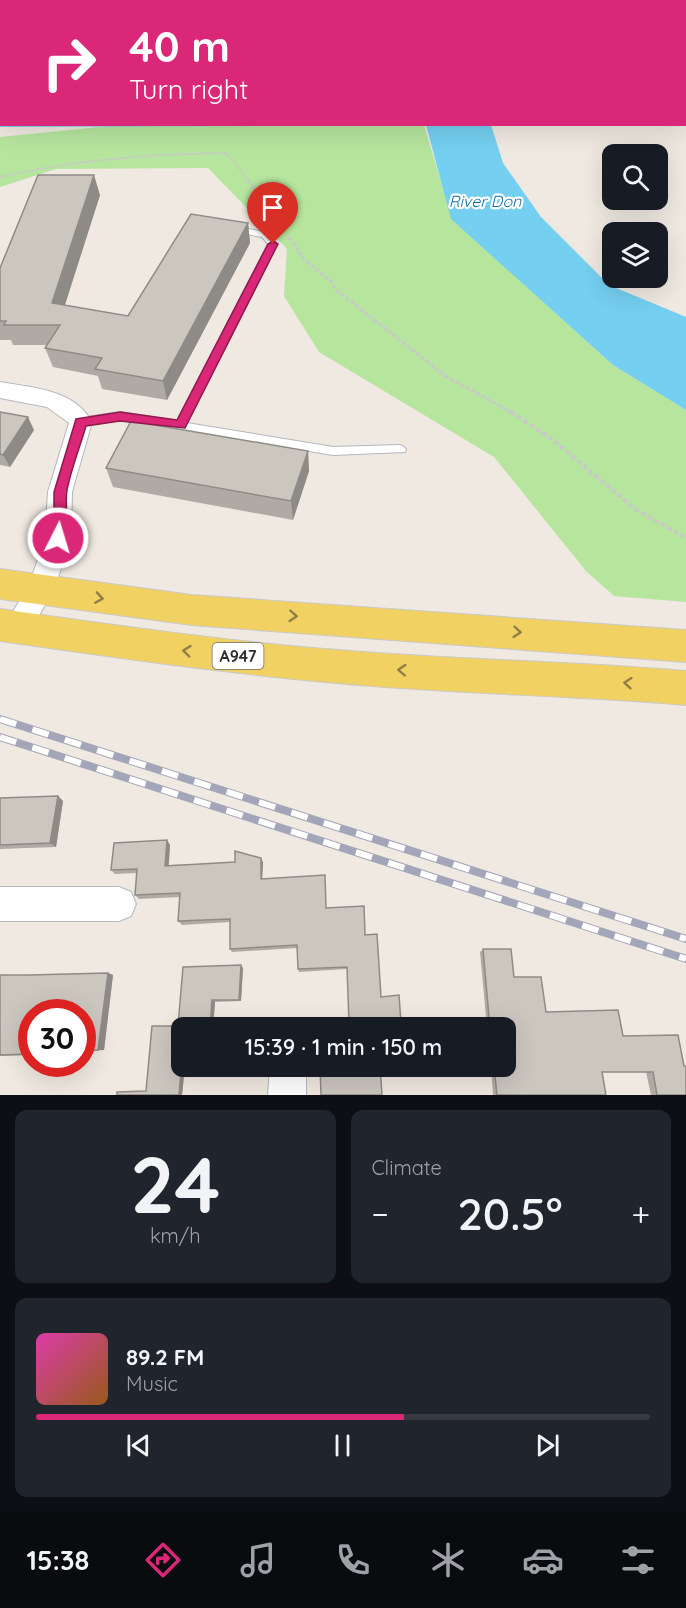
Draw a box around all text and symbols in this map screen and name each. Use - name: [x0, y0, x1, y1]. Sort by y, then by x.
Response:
- text: 40 m: [129, 20, 230, 73]
- icon: right: [30, 24, 108, 102]
- text: Turn right: [129, 72, 248, 106]
- map controls: [602, 144, 668, 288]
- button: search: [602, 144, 668, 210]
- pin: [247, 182, 298, 244]
- icon: arrive: [256, 191, 289, 224]
- water label: River Don: [449, 191, 522, 211]
- button: layers: [602, 222, 668, 288]
- position arrow: [26, 506, 90, 570]
- one-way arrow: [94, 591, 103, 603]
- one-way arrow: [288, 609, 297, 622]
- one-way arrow: [513, 625, 522, 638]
- road number: A947: [212, 643, 264, 669]
- one-way arrow: [183, 645, 192, 658]
- one-way arrow: [398, 664, 407, 677]
- one-way arrow: [623, 677, 632, 690]
- speed limit sign: 30: [18, 999, 96, 1077]
- text: 15:39 · 1 min · 150 m: [245, 1033, 442, 1061]
- text: 24: [130, 1135, 220, 1233]
- text: Climate: [372, 1155, 442, 1180]
- text: 20.5°: [457, 1185, 563, 1241]
- text: −: [372, 1193, 389, 1234]
- text: +: [631, 1193, 650, 1234]
- text: km/h: [150, 1223, 201, 1248]
- text: 89.2 FM: [126, 1343, 204, 1371]
- text: Music: [126, 1371, 178, 1396]
- icon: previous: [122, 1429, 155, 1462]
- icon: pause: [326, 1429, 359, 1462]
- icon: next: [531, 1429, 564, 1462]
- icon: directions: [142, 1539, 184, 1581]
- icon: music: [237, 1539, 279, 1581]
- icon: phone: [332, 1539, 374, 1581]
- icon: climate: [427, 1539, 469, 1581]
- icon: car: [522, 1539, 564, 1581]
- icon: filters: [617, 1539, 659, 1581]
- text: 15:38: [27, 1543, 89, 1577]

